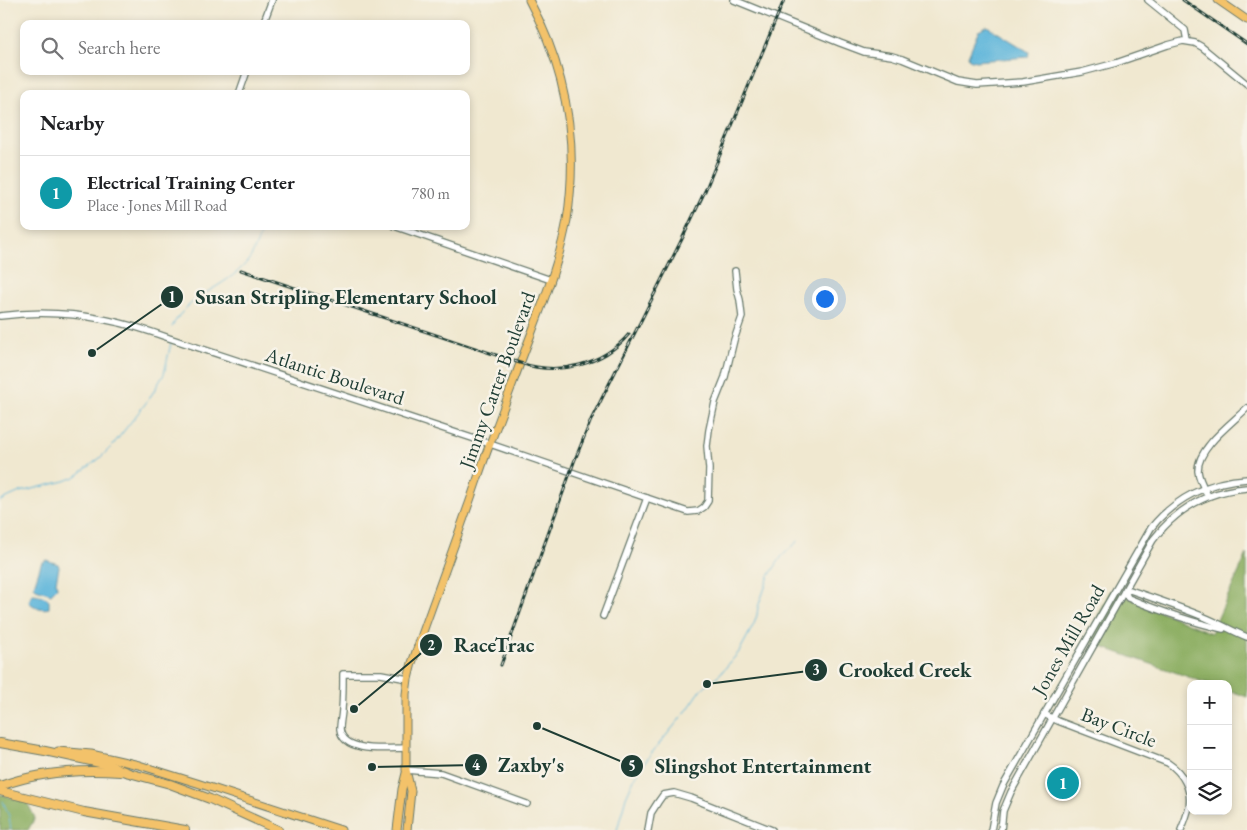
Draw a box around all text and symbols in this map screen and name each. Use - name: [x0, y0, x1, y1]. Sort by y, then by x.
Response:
- search box: [20, 20, 470, 75]
- icon: search: [38, 34, 66, 62]
- text: Search here: [78, 35, 160, 60]
- text: Nearby: [40, 109, 104, 136]
- text: Electrical Training Center: [87, 170, 295, 195]
- text: 1: [52, 183, 60, 204]
- text: 780 m: [411, 183, 450, 204]
- text: Place · Jones Mill Road: [87, 195, 227, 216]
- callout: Susan Stripling Elementary School: [160, 279, 506, 315]
- text: Susan Stripling Elementary School: [195, 283, 497, 310]
- your location: [812, 286, 838, 312]
- text: 1: [168, 287, 176, 306]
- street label: Jimmy Carter Boulevard: [452, 287, 541, 474]
- street label: Atlantic Boulevard: [261, 341, 409, 411]
- street label: Jones Mill Road: [1025, 579, 1111, 702]
- callout: RaceTrac: [419, 627, 544, 663]
- text: RaceTrac: [454, 631, 535, 658]
- text: 2: [427, 635, 435, 654]
- callout: Crooked Creek: [803, 652, 981, 688]
- text: Crooked Creek: [839, 656, 972, 683]
- text: 3: [812, 660, 820, 679]
- map controls: [1187, 680, 1232, 815]
- button: +: [1187, 680, 1232, 725]
- street label: Bay Circle: [1078, 701, 1161, 753]
- button: −: [1187, 725, 1232, 770]
- callout: Zaxby's: [463, 747, 574, 783]
- callout: Slingshot Entertainment: [620, 748, 881, 784]
- text: Zaxby's: [498, 751, 564, 778]
- text: Slingshot Entertainment: [655, 752, 871, 779]
- text: 4: [472, 755, 481, 774]
- text: 5: [628, 756, 636, 775]
- pin: 1: [1047, 764, 1079, 802]
- button: layers: [1187, 770, 1232, 815]

